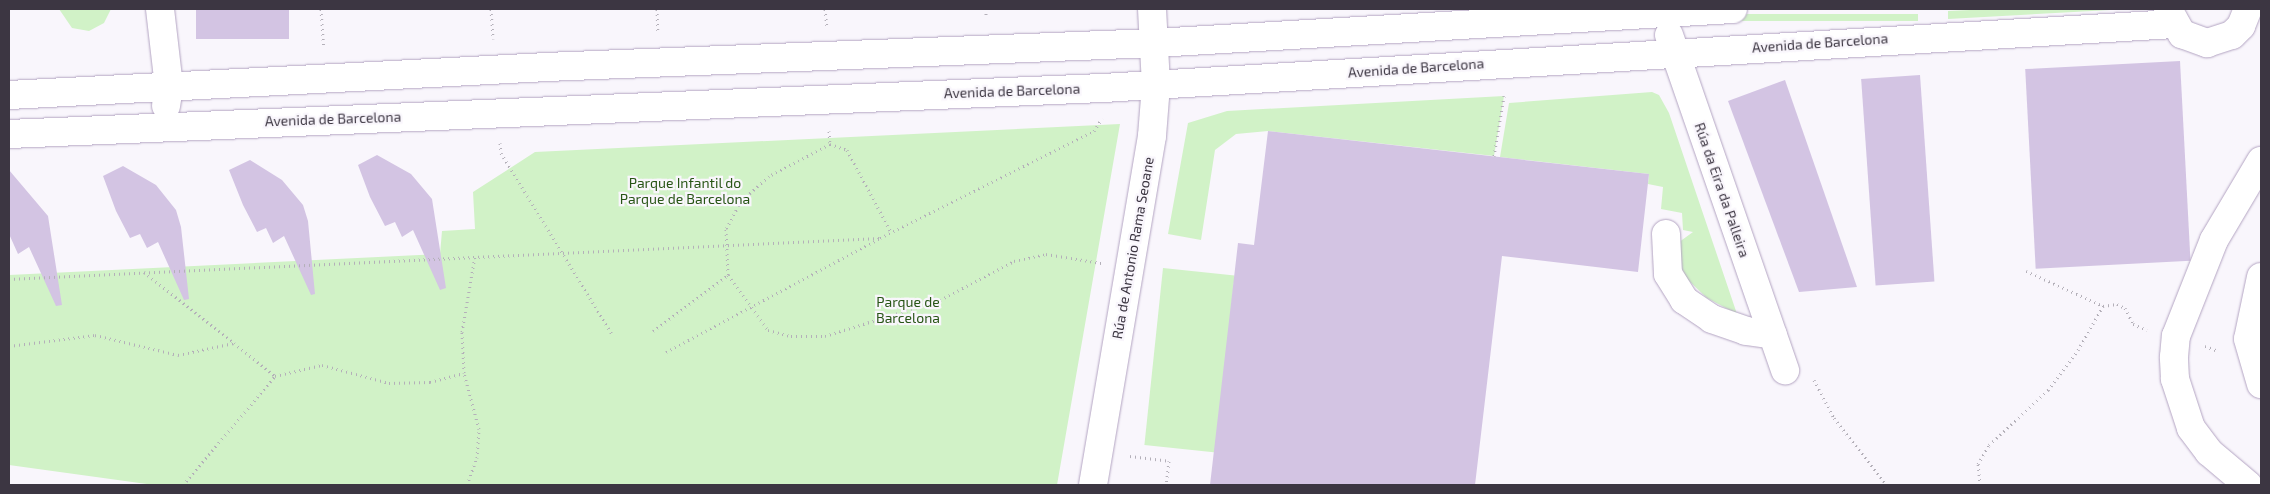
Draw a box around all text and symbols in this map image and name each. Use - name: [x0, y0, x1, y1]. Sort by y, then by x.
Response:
- street label: Avenida de Barcelona: [1751, 30, 1889, 56]
- street label: Avenida de Barcelona: [1347, 55, 1485, 81]
- street label: Avenida de Barcelona: [944, 80, 1080, 102]
- street label: Avenida de Barcelona: [265, 108, 401, 130]
- street label: Rúa da Eira da Palleira: [1691, 120, 1753, 260]
- street label: Rúa de Antonio Rama Seoane: [1109, 155, 1157, 341]
- park label: Parque Infantil do Parque de Barcelona: [620, 175, 750, 208]
- park label: Parque de Barcelona: [876, 294, 940, 326]

